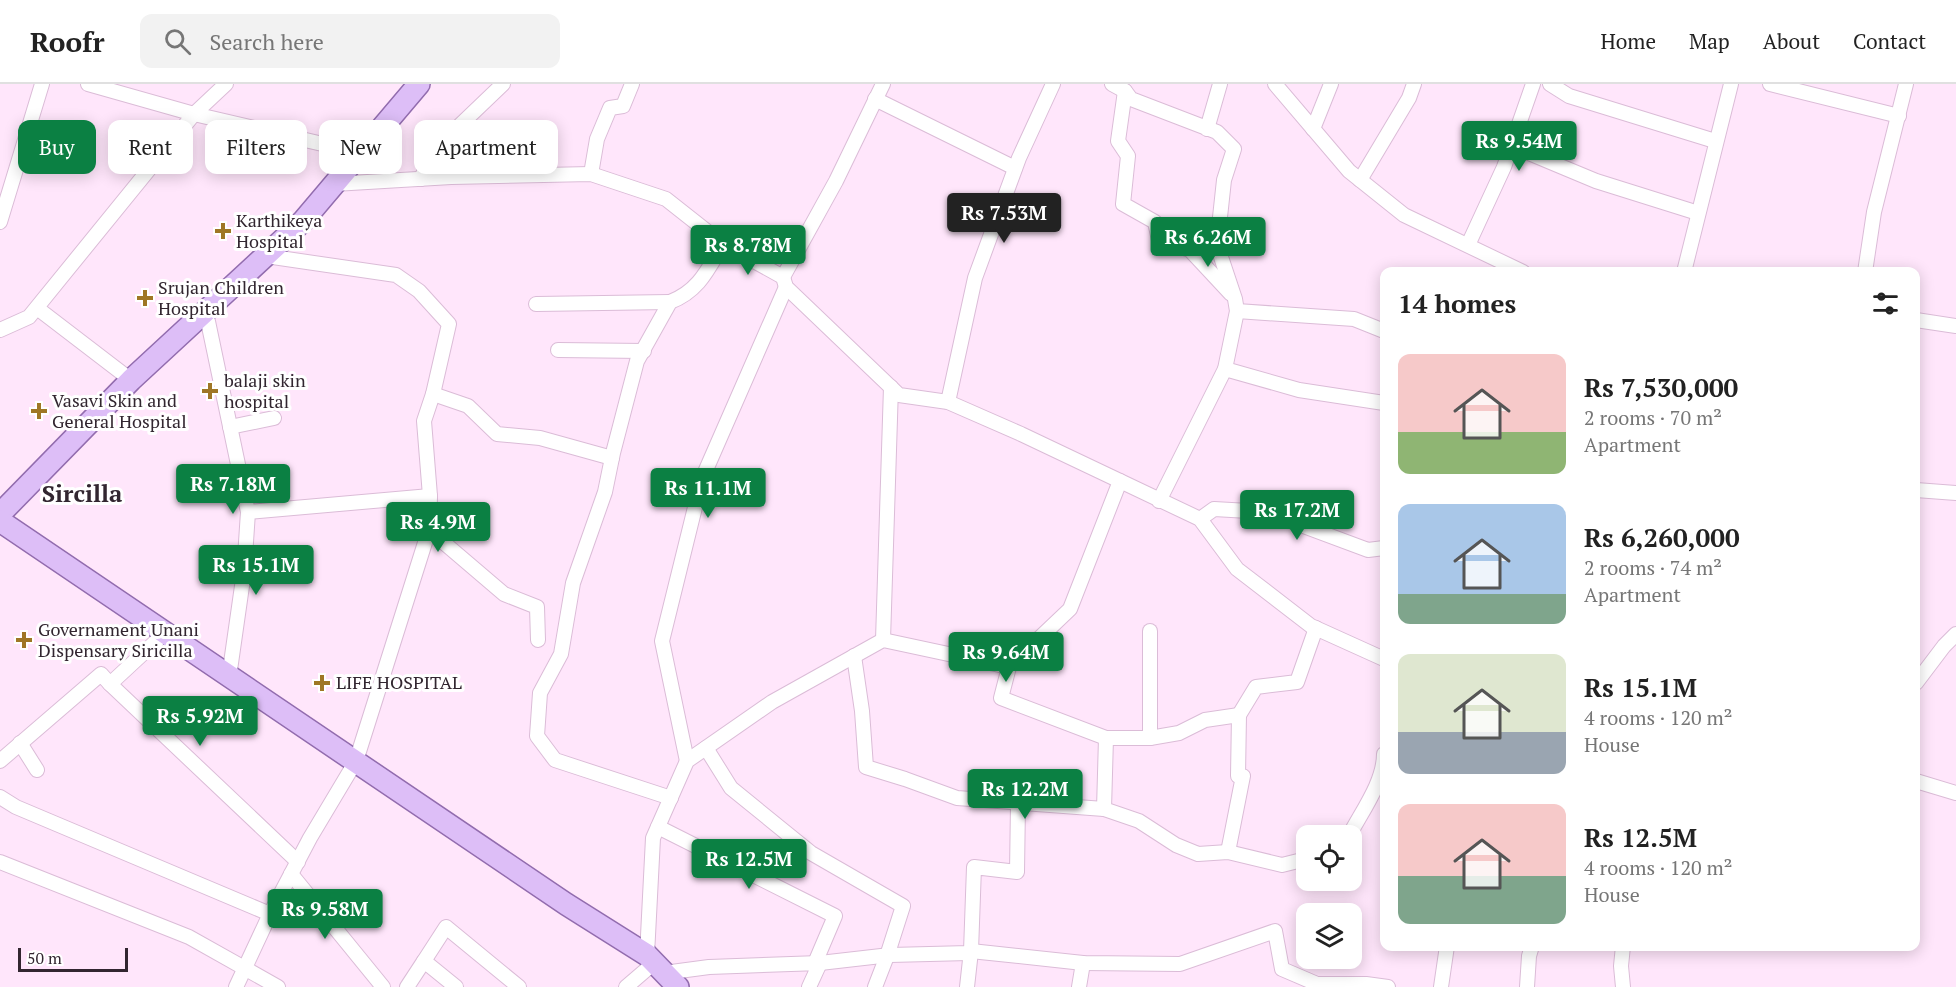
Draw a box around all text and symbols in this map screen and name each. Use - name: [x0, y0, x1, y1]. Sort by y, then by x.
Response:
- search box: [140, 14, 560, 68]
- text: Roofr: [30, 23, 104, 60]
- icon: search: [161, 25, 194, 58]
- text: Search here: [209, 27, 324, 56]
- text: Home: [1600, 27, 1656, 55]
- text: Map: [1689, 27, 1730, 55]
- text: About: [1763, 27, 1820, 55]
- text: Contact: [1853, 27, 1926, 55]
- chip: Buy: [18, 120, 96, 174]
- chip: Rent: [108, 120, 193, 174]
- chip: Filters: [205, 120, 307, 174]
- chip: New: [319, 120, 402, 174]
- chip: Apartment: [414, 120, 558, 174]
- pin: Rs 9.54M: [1457, 121, 1581, 172]
- text: Rs 9.54M: [1476, 127, 1562, 154]
- pin: Rs 7.53M: [942, 193, 1066, 244]
- text: Rs 7.53M: [961, 199, 1047, 226]
- place label: Karthikeya Hospital: [236, 208, 322, 253]
- pin: Rs 6.26M: [1146, 217, 1270, 268]
- marker: Karthikeya Hospital: [214, 222, 232, 240]
- text: Rs 6.26M: [1165, 223, 1251, 250]
- pin: Rs 8.78M: [686, 225, 810, 276]
- text: Rs 8.78M: [705, 231, 791, 258]
- place label: Srujan Children Hospital: [158, 275, 284, 320]
- text: 14 homes: [1398, 286, 1516, 320]
- icon: filters: [1869, 287, 1902, 320]
- marker: Srujan Children Hospital: [136, 289, 154, 307]
- place label: balaji skin hospital: [224, 368, 306, 413]
- text: Rs 7,530,000: [1584, 370, 1738, 404]
- icon: home: [1446, 378, 1518, 450]
- marker: balaji skin hospital: [201, 382, 219, 400]
- place label: Vasavi Skin and General Hospital: [52, 388, 187, 433]
- marker: Vasavi Skin and General Hospital: [30, 402, 48, 420]
- text: 2 rooms · 70 m²: [1584, 404, 1722, 431]
- text: Apartment: [1584, 431, 1681, 458]
- pin: Rs 7.18M: [171, 464, 295, 515]
- pin: Rs 11.1M: [646, 468, 770, 519]
- text: Rs 7.18M: [190, 470, 276, 497]
- text: Rs 11.1M: [665, 474, 751, 501]
- district label: Sircilla: [42, 477, 123, 509]
- pin: Rs 17.2M: [1235, 490, 1359, 541]
- text: Rs 17.2M: [1254, 496, 1340, 523]
- pin: Rs 4.9M: [383, 502, 493, 553]
- text: Rs 4.9M: [400, 508, 476, 535]
- text: Rs 6,260,000: [1584, 520, 1740, 554]
- icon: home: [1446, 528, 1518, 600]
- pin: Rs 15.1M: [194, 545, 318, 596]
- text: Rs 15.1M: [213, 551, 299, 578]
- text: 2 rooms · 74 m²: [1584, 554, 1722, 581]
- text: Apartment: [1584, 581, 1681, 608]
- place label: Governament Unani Dispensary Siricilla: [38, 617, 199, 662]
- marker: Governament Unani Dispensary Siricilla: [15, 631, 33, 649]
- pin: Rs 9.64M: [944, 632, 1068, 683]
- text: Rs 9.64M: [963, 638, 1049, 665]
- place label: LIFE HOSPITAL: [336, 670, 462, 694]
- text: Rs 15.1M: [1584, 670, 1697, 704]
- marker: LIFE HOSPITAL: [313, 674, 331, 692]
- icon: home: [1446, 678, 1518, 750]
- pin: Rs 5.92M: [138, 696, 262, 747]
- text: Rs 5.92M: [157, 702, 243, 729]
- text: 4 rooms · 120 m²: [1584, 704, 1732, 731]
- text: House: [1584, 731, 1640, 758]
- pin: Rs 12.2M: [963, 769, 1087, 820]
- text: Rs 12.2M: [982, 775, 1068, 802]
- text: Rs 12.5M: [1584, 820, 1697, 854]
- map controls: [1296, 825, 1362, 969]
- button: locate: [1296, 825, 1362, 891]
- icon: home: [1446, 828, 1518, 900]
- pin: Rs 12.5M: [687, 839, 811, 890]
- text: Rs 12.5M: [706, 845, 792, 872]
- text: 4 rooms · 120 m²: [1584, 854, 1732, 881]
- text: House: [1584, 881, 1640, 908]
- pin: Rs 9.58M: [263, 889, 387, 940]
- text: Rs 9.58M: [282, 895, 368, 922]
- button: layers: [1296, 903, 1362, 969]
- scale bar: [18, 945, 128, 972]
- text: 50 m: [27, 947, 62, 969]

